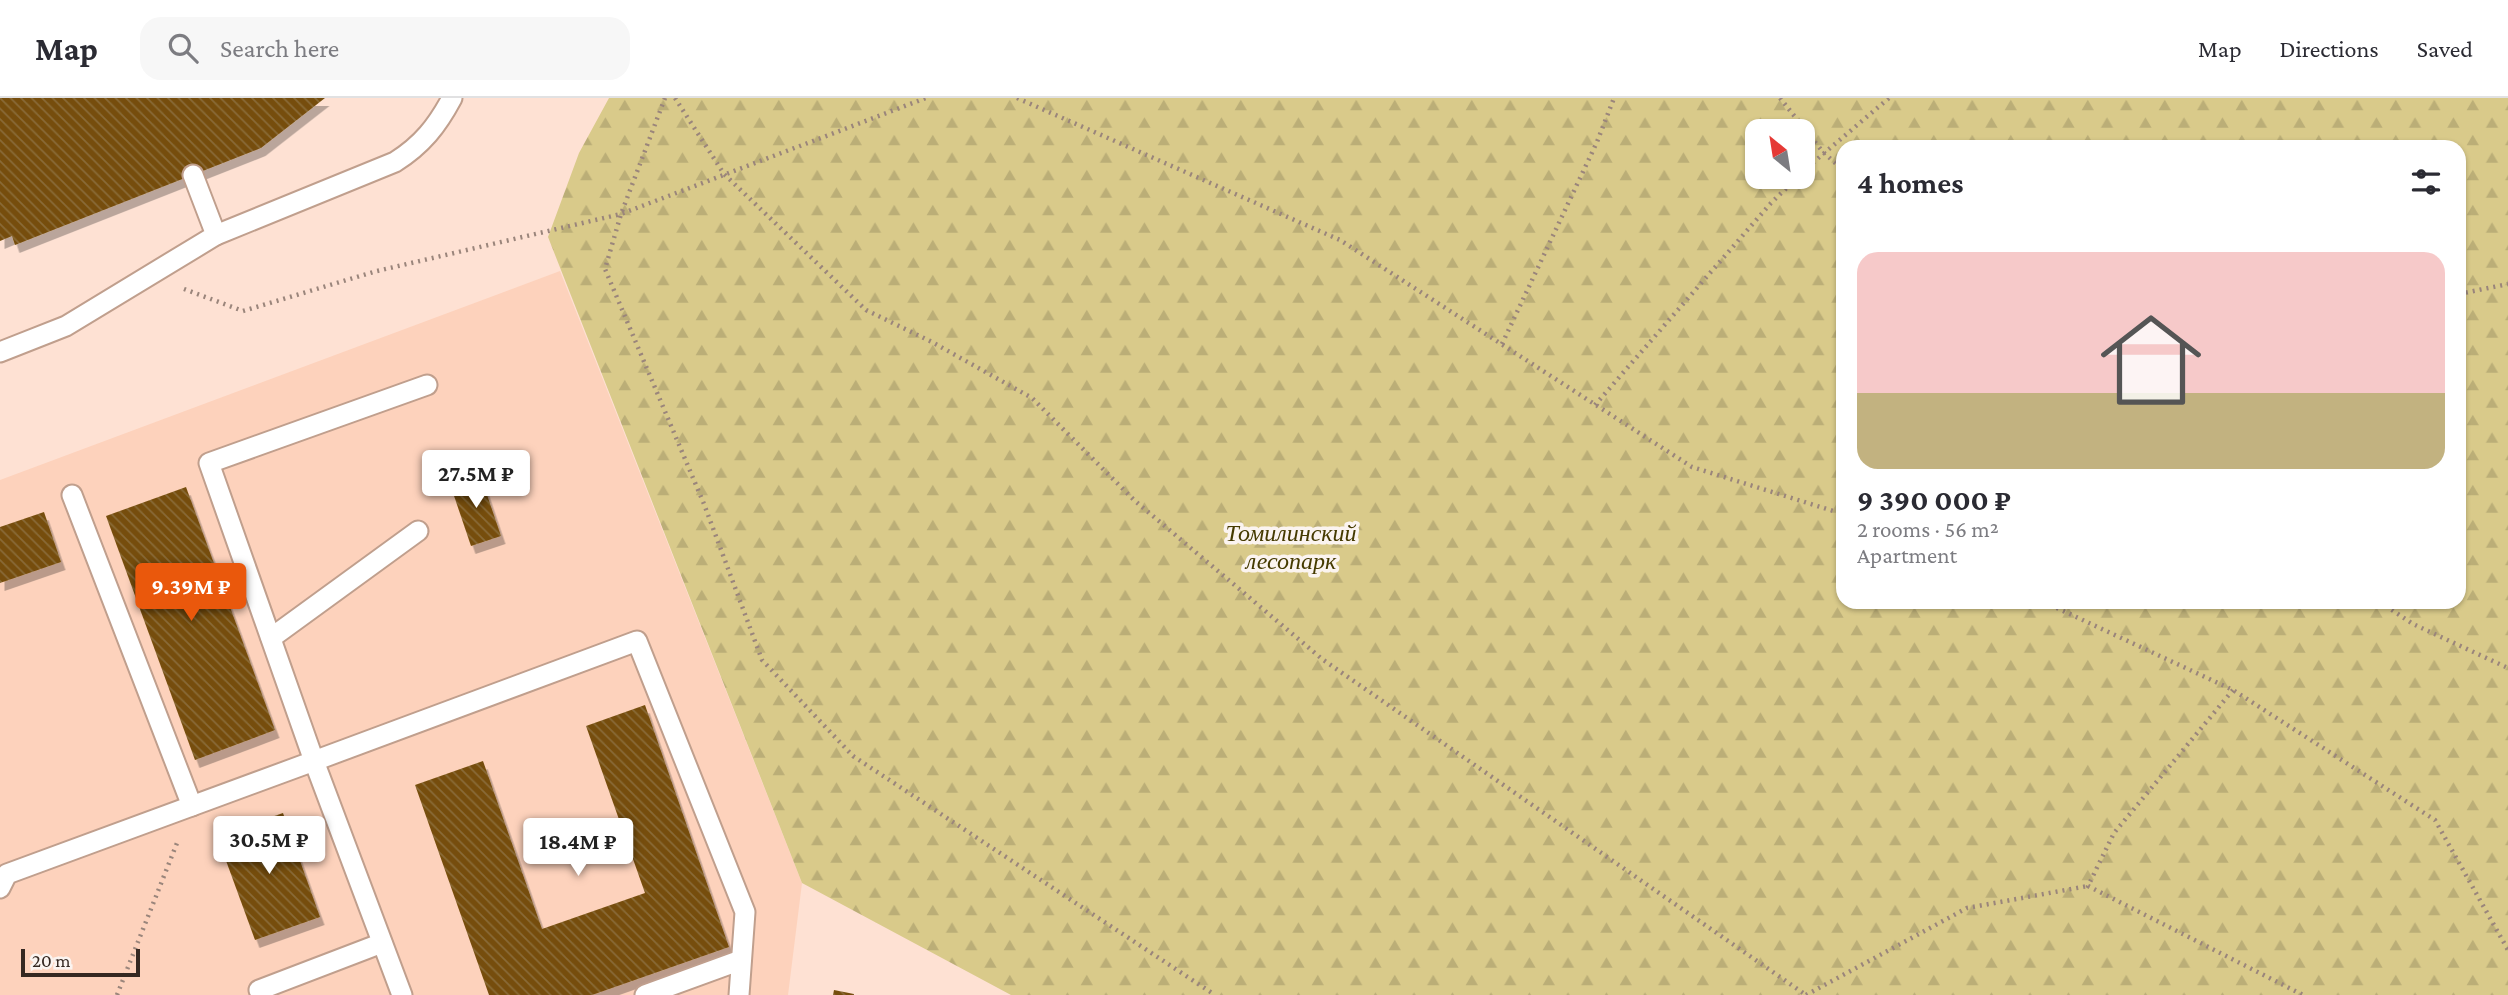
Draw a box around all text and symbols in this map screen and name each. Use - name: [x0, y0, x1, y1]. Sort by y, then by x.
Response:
- search box: [140, 17, 630, 80]
- icon: search: [164, 29, 202, 67]
- text: Map: [35, 30, 98, 67]
- text: Search here: [220, 34, 339, 63]
- text: Map: [2198, 35, 2242, 62]
- text: Directions: [2280, 35, 2379, 62]
- text: Saved: [2417, 35, 2473, 62]
- north arrow: [1745, 119, 1815, 189]
- map controls: [1745, 119, 1815, 189]
- icon: filters: [2407, 163, 2445, 201]
- text: 4 homes: [1857, 166, 1963, 199]
- icon: home: [2088, 297, 2214, 423]
- pin: 27.5M ₽: [411, 450, 541, 510]
- text: 27.5M ₽: [438, 460, 514, 486]
- text: 9 390 000 ₽: [1857, 483, 2011, 516]
- text: 2 rooms · 56 m²: [1857, 516, 1999, 542]
- park label: Томилинский лесопарк: [1225, 519, 1357, 574]
- text: Apartment: [1857, 542, 1957, 568]
- pin: 9.39M ₽: [126, 564, 256, 623]
- text: 9.39M ₽: [151, 573, 231, 599]
- pin: 30.5M ₽: [204, 816, 334, 876]
- pin: 18.4M ₽: [513, 818, 643, 878]
- text: 30.5M ₽: [229, 826, 309, 852]
- text: 18.4M ₽: [539, 828, 617, 854]
- scale bar: [21, 946, 140, 978]
- text: 20 m: [32, 950, 71, 971]

